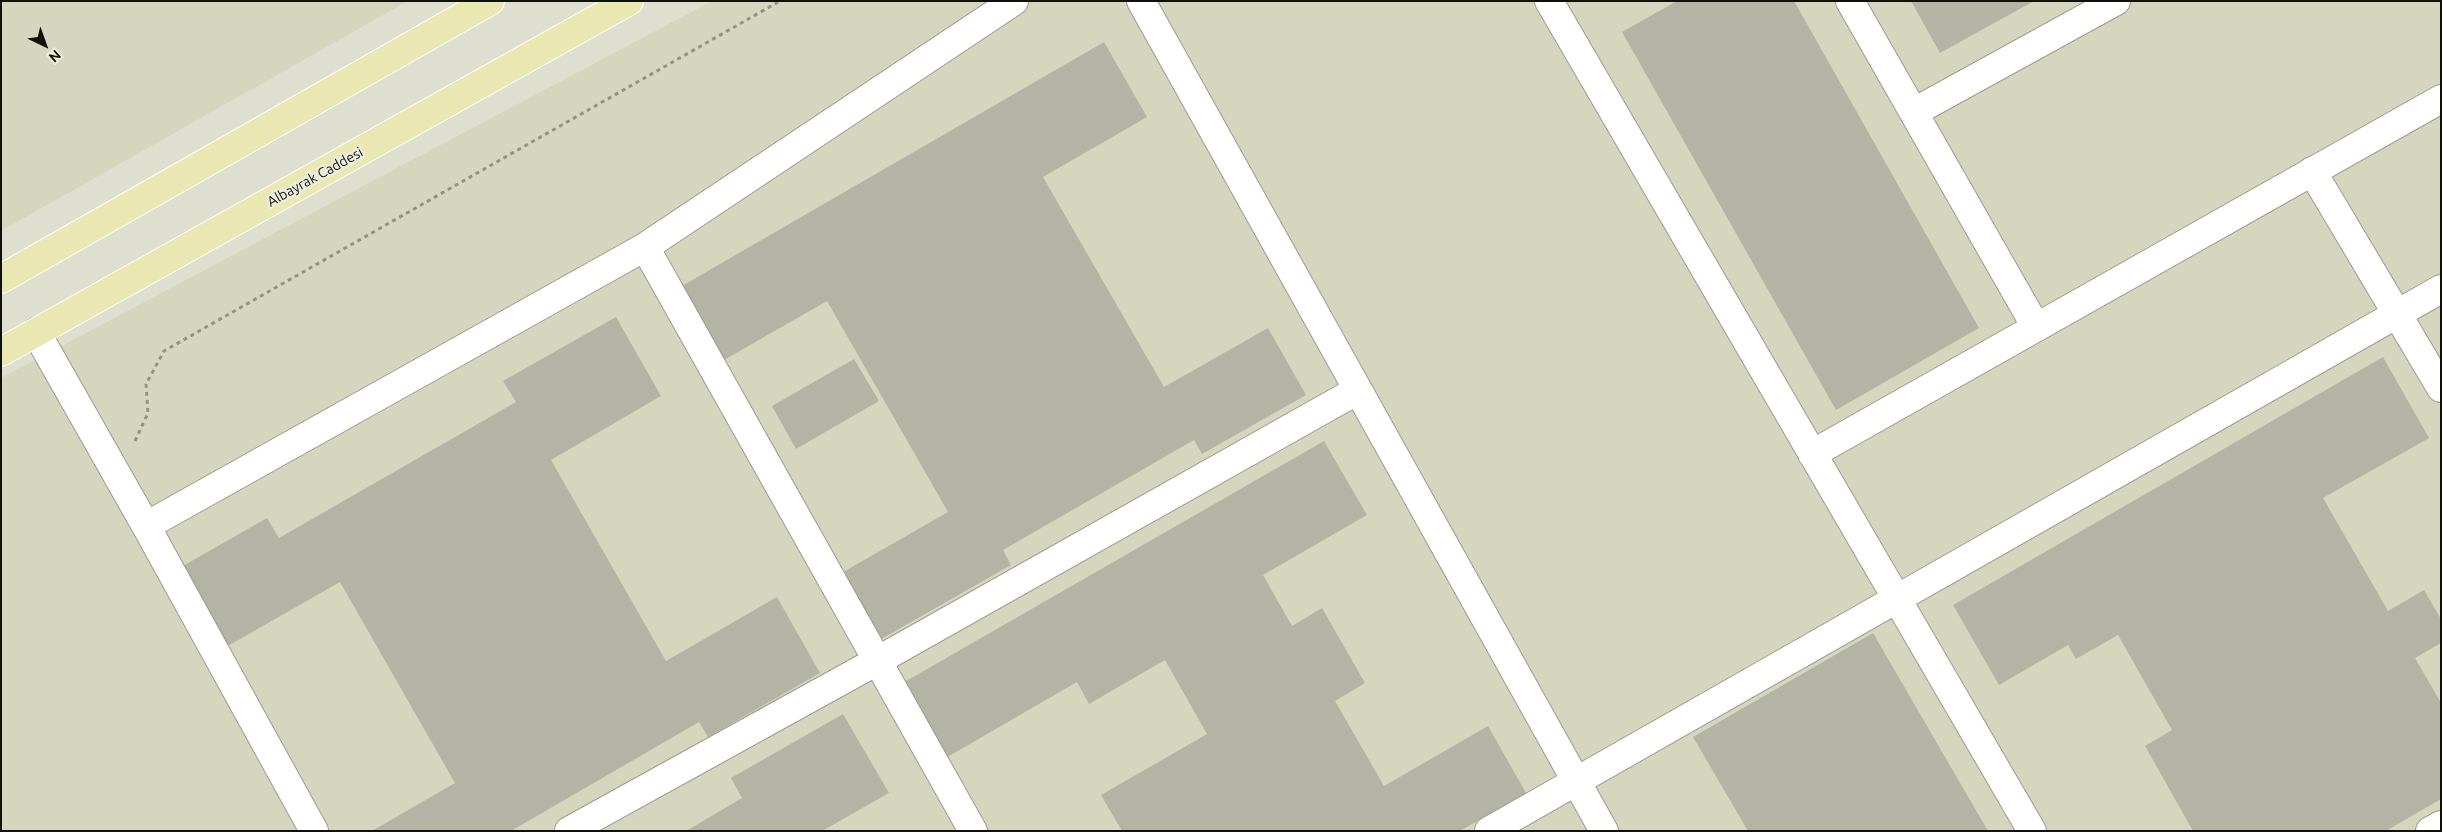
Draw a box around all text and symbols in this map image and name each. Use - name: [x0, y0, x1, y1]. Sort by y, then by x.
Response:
- north arrow: [20, 20, 70, 70]
- text: N: [46, 47, 64, 66]
- street label: Albayrak Caddesi: [264, 144, 366, 210]

